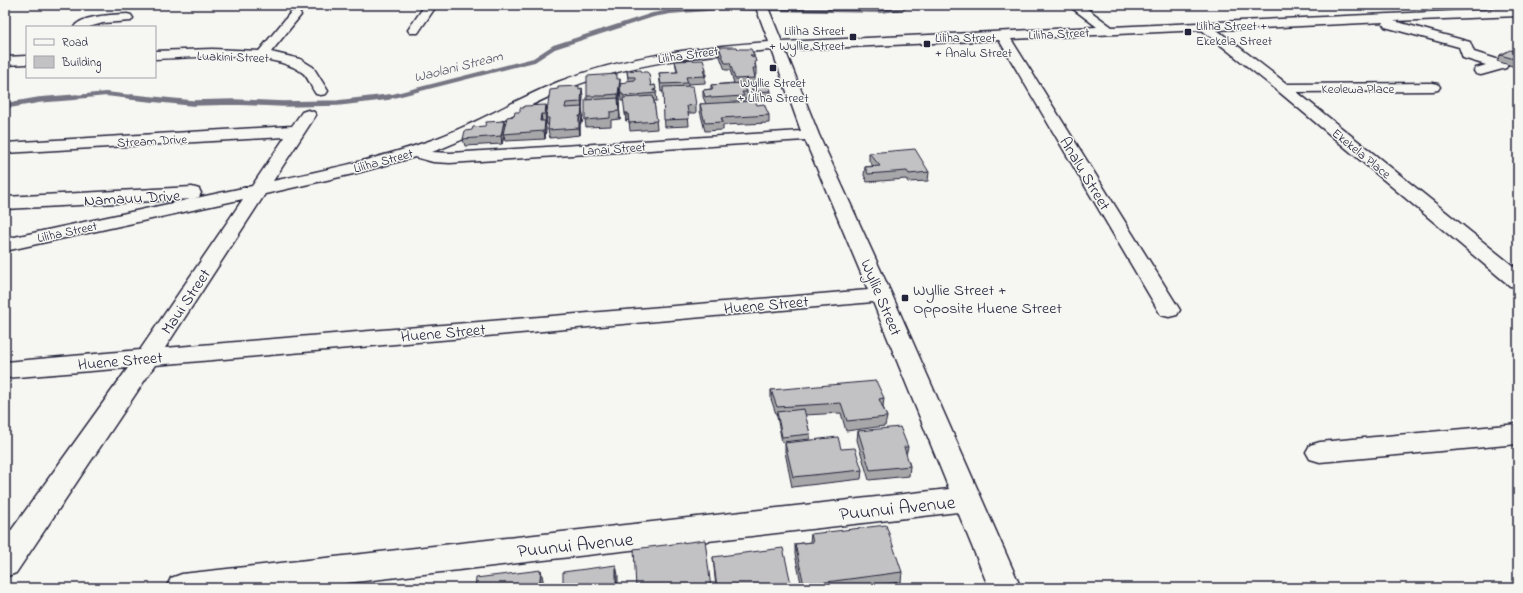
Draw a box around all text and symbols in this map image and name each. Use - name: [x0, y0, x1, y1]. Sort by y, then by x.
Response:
- place label: Liliha Street + Ekekela Street: [1196, 17, 1273, 51]
- place label: Liliha Street + Wyllie Street: [769, 22, 846, 57]
- street label: Liliha Street: [1028, 23, 1091, 46]
- legend: [26, 26, 156, 78]
- marker: Liliha Street + Ekekela Street: [1183, 27, 1193, 37]
- place label: Liliha Street + Analu Street: [935, 29, 1013, 63]
- marker: Liliha Street + Wyllie Street: [848, 32, 858, 42]
- text: Road: [62, 34, 88, 52]
- marker: Liliha Street + Analu Street: [922, 39, 932, 49]
- street label: Liliha Street: [657, 42, 720, 69]
- water label: Waolani Stream: [412, 46, 505, 89]
- street label: Luakini Street: [197, 47, 270, 68]
- text: Building: [61, 54, 101, 73]
- marker: Wyllie Street + Liliha Street: [768, 63, 778, 73]
- place label: Wyllie Street + Liliha Street: [737, 74, 809, 108]
- street label: Keolewa Place: [1322, 80, 1395, 99]
- street label: Ekekela Place: [1328, 124, 1395, 184]
- street label: Stream Drive: [117, 130, 188, 153]
- street label: Analu Street: [1053, 132, 1116, 216]
- street label: Lanai Street: [582, 138, 647, 161]
- street label: Liliha Street: [352, 144, 416, 179]
- street label: Namauu Drive: [83, 184, 182, 213]
- street label: Liliha Street: [36, 217, 100, 248]
- street label: Wyllie Street: [853, 256, 907, 340]
- street label: Maui Street: [156, 264, 218, 340]
- place label: Wyllie Street + Opposite Huene Street: [913, 279, 1062, 321]
- street label: Huene Street: [723, 290, 810, 322]
- marker: Wyllie Street + Opposite Huene Street: [900, 293, 910, 303]
- street label: Huene Street: [400, 318, 487, 350]
- street label: Huene Street: [77, 346, 164, 378]
- street label: Puunui Avenue: [838, 490, 957, 529]
- street label: Puunui Avenue: [516, 527, 635, 566]

